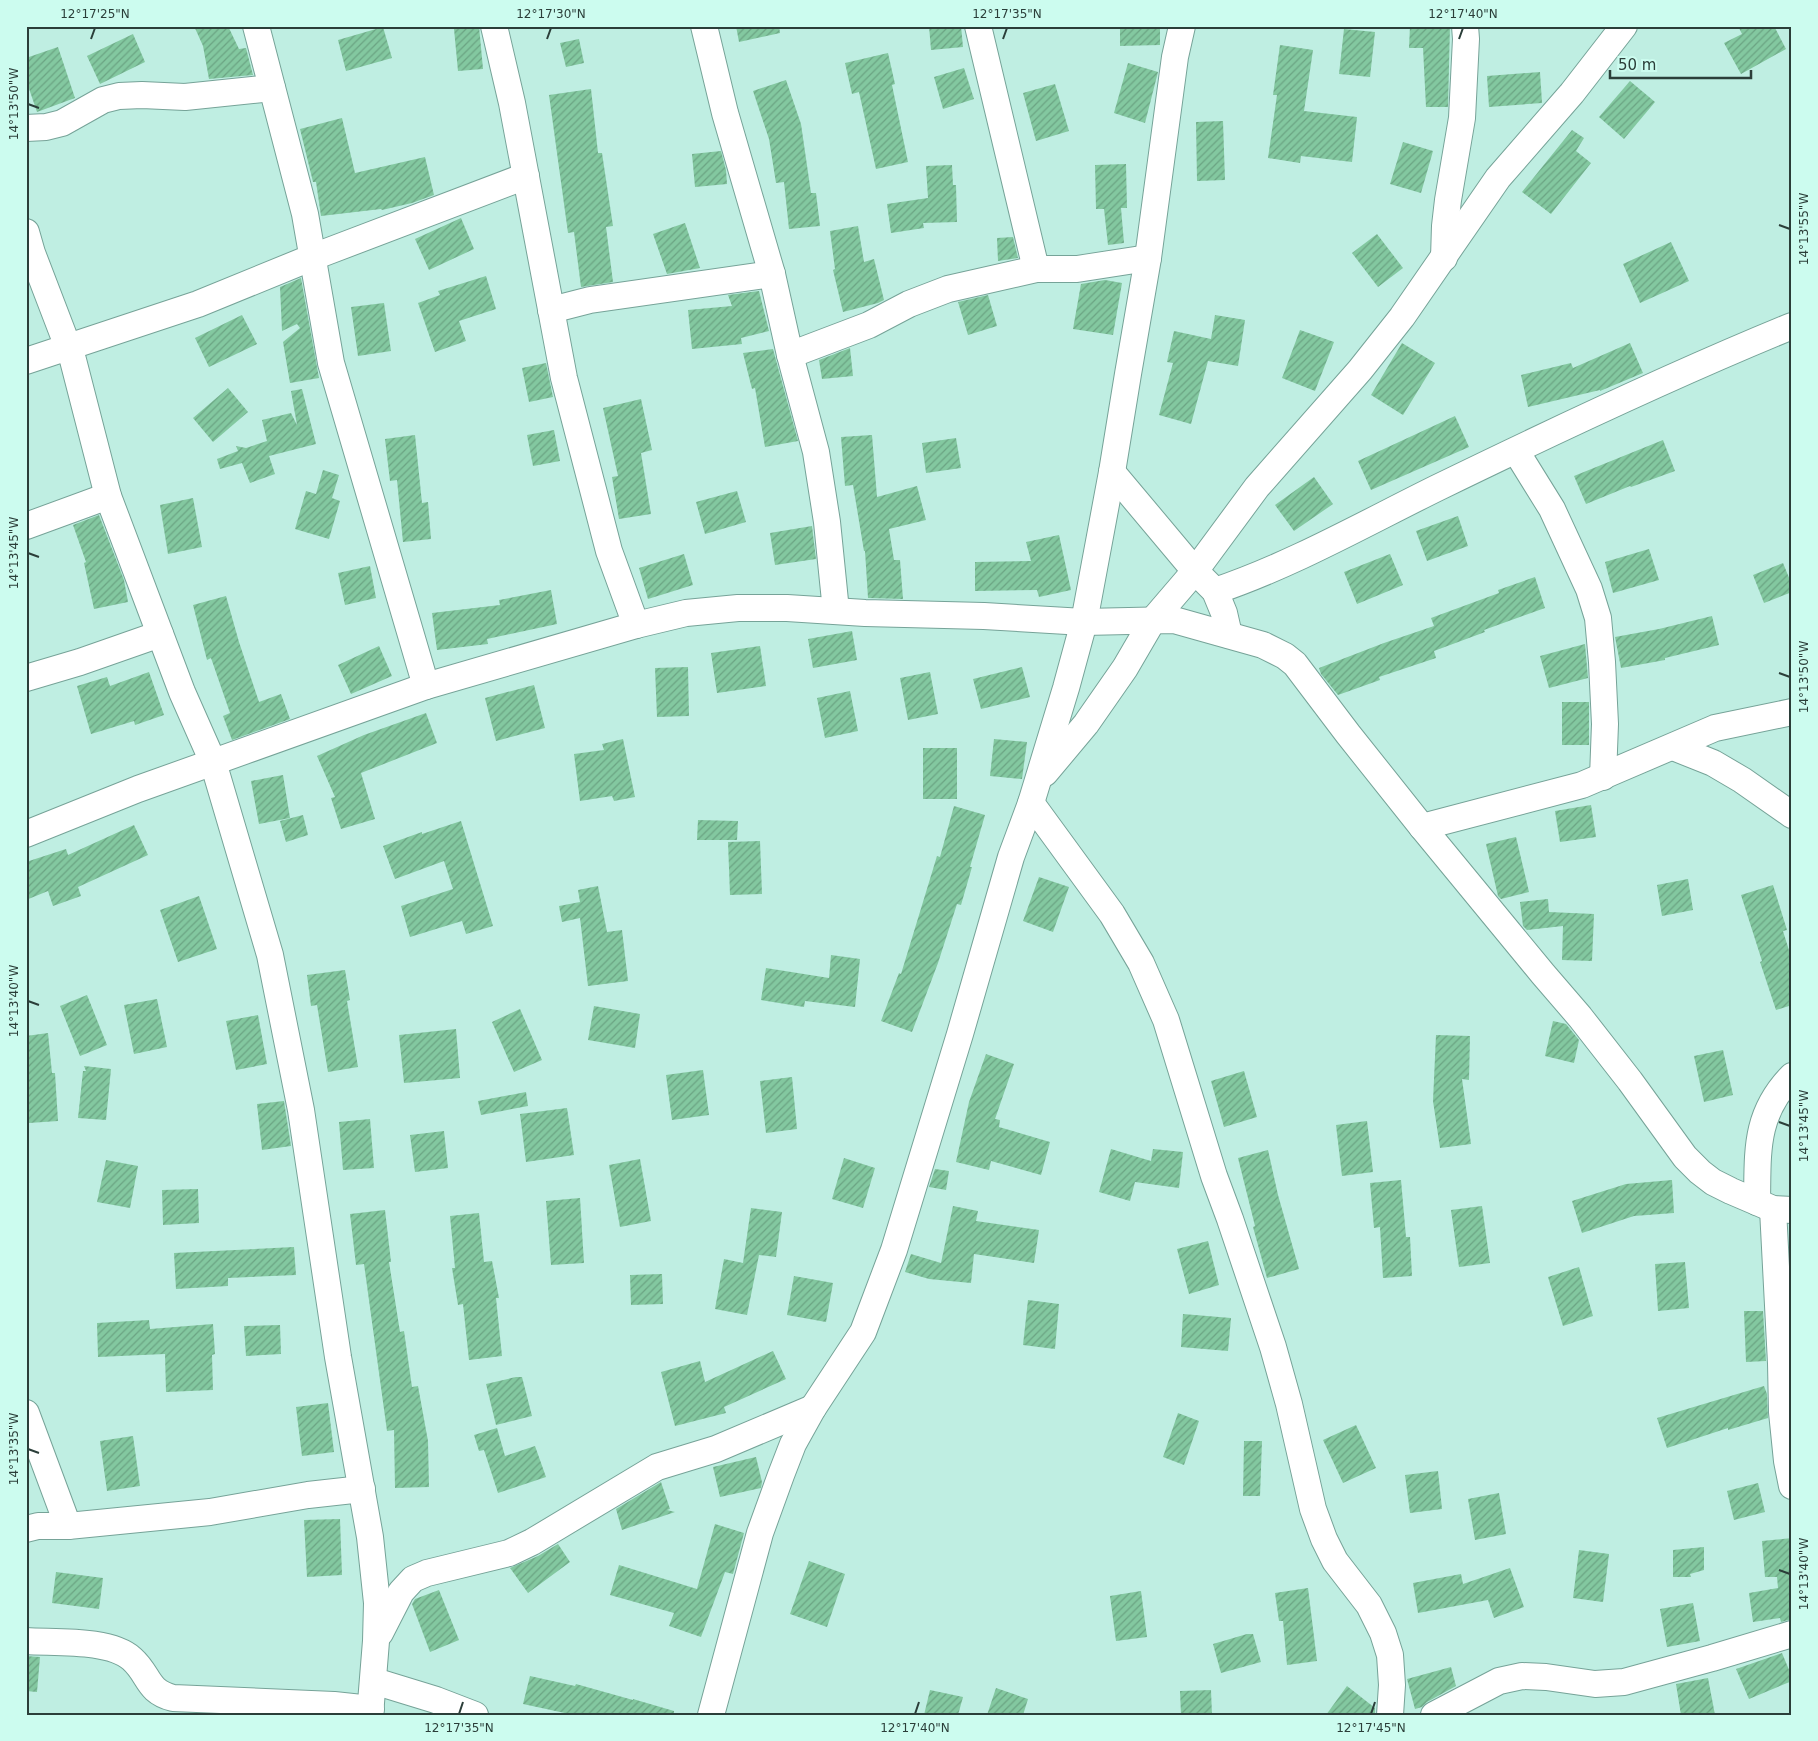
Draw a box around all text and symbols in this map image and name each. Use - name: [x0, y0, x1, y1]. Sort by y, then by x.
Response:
- text: 12°17'25"N: [60, 7, 130, 21]
- text: 12°17'30"N: [516, 7, 586, 21]
- text: 12°17'35"N: [972, 7, 1042, 21]
- text: 12°17'40"N: [1428, 7, 1498, 21]
- scale bar: [1610, 48, 1752, 80]
- text: 50 m: [1618, 56, 1656, 74]
- text: 14°13'50"W: [7, 68, 21, 140]
- text: 14°13'55"W: [1797, 193, 1811, 265]
- text: 14°13'45"W: [7, 517, 21, 589]
- text: 14°13'50"W: [1797, 641, 1811, 713]
- text: 14°13'40"W: [7, 965, 21, 1037]
- text: 14°13'45"W: [1797, 1090, 1811, 1162]
- text: 14°13'35"W: [7, 1413, 21, 1485]
- text: 14°13'40"W: [1797, 1538, 1811, 1610]
- text: 12°17'35"N: [424, 1721, 494, 1735]
- text: 12°17'40"N: [880, 1721, 950, 1735]
- text: 12°17'45"N: [1336, 1721, 1406, 1735]

